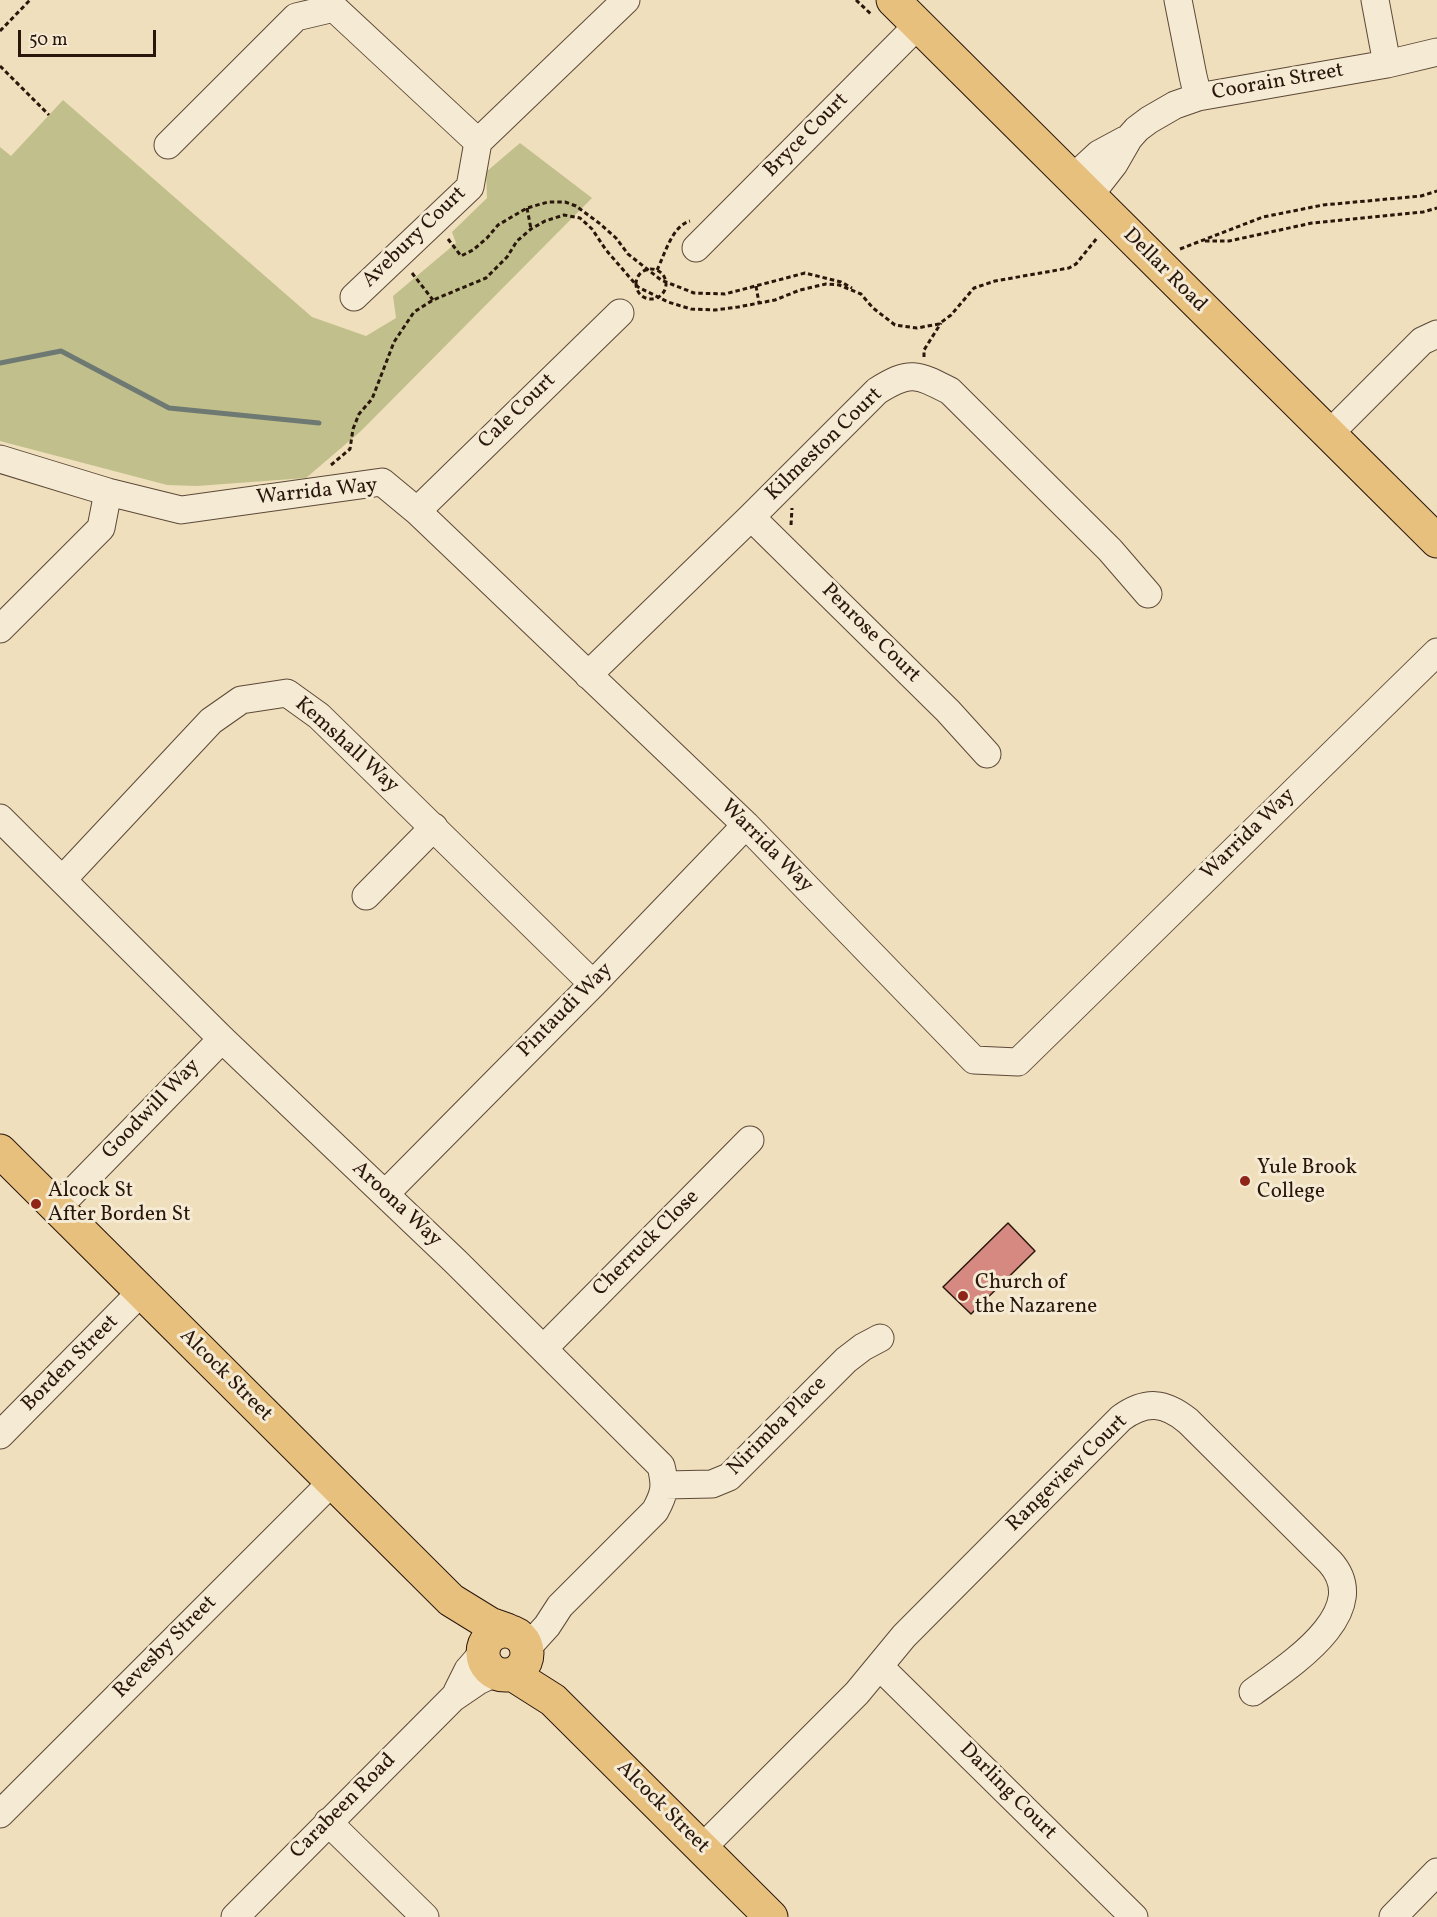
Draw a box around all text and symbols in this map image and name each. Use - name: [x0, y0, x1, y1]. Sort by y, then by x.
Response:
- scale bar: [21, 18, 159, 56]
- text: 50 m: [29, 28, 68, 53]
- street label: Coorain Street: [1210, 59, 1346, 107]
- street label: Bryce Court: [759, 88, 855, 184]
- street label: Avebury Court: [358, 182, 472, 294]
- street label: Dellar Road: [1117, 224, 1211, 318]
- street label: Cale Court: [474, 369, 562, 455]
- street label: Kilmeston Court: [761, 383, 889, 507]
- street label: Warrida Way: [255, 474, 379, 512]
- street label: Penrose Court: [815, 579, 925, 689]
- street label: Kemshall Way: [289, 693, 403, 799]
- street label: Warrida Way: [1197, 784, 1301, 886]
- street label: Warrida Way: [714, 795, 818, 899]
- street label: Pintaudi Way: [513, 958, 619, 1064]
- street label: Goodwill Way: [98, 1055, 206, 1165]
- place label: Yule Brook College: [1257, 1156, 1357, 1206]
- street label: Aroona Way: [346, 1157, 446, 1253]
- marker: Yule Brook College: [1238, 1174, 1252, 1188]
- place label: Alcock St After Borden St: [48, 1179, 191, 1229]
- street label: Cherruck Close: [589, 1186, 705, 1302]
- marker: Alcock St After Borden St: [29, 1197, 43, 1211]
- place label: Church of the Nazarene: [975, 1271, 1097, 1321]
- marker: Church of the Nazarene: [956, 1289, 970, 1303]
- street label: Borden Street: [17, 1310, 125, 1418]
- street label: Alcock Street: [173, 1324, 277, 1428]
- street label: Nirimba Place: [723, 1372, 833, 1482]
- street label: Rangeview Court: [1002, 1410, 1134, 1538]
- street label: Revesby Street: [109, 1591, 223, 1705]
- street label: Darling Court: [953, 1738, 1061, 1846]
- street label: Carabeen Road: [286, 1749, 402, 1865]
- street label: Alcock Street: [610, 1756, 714, 1860]

